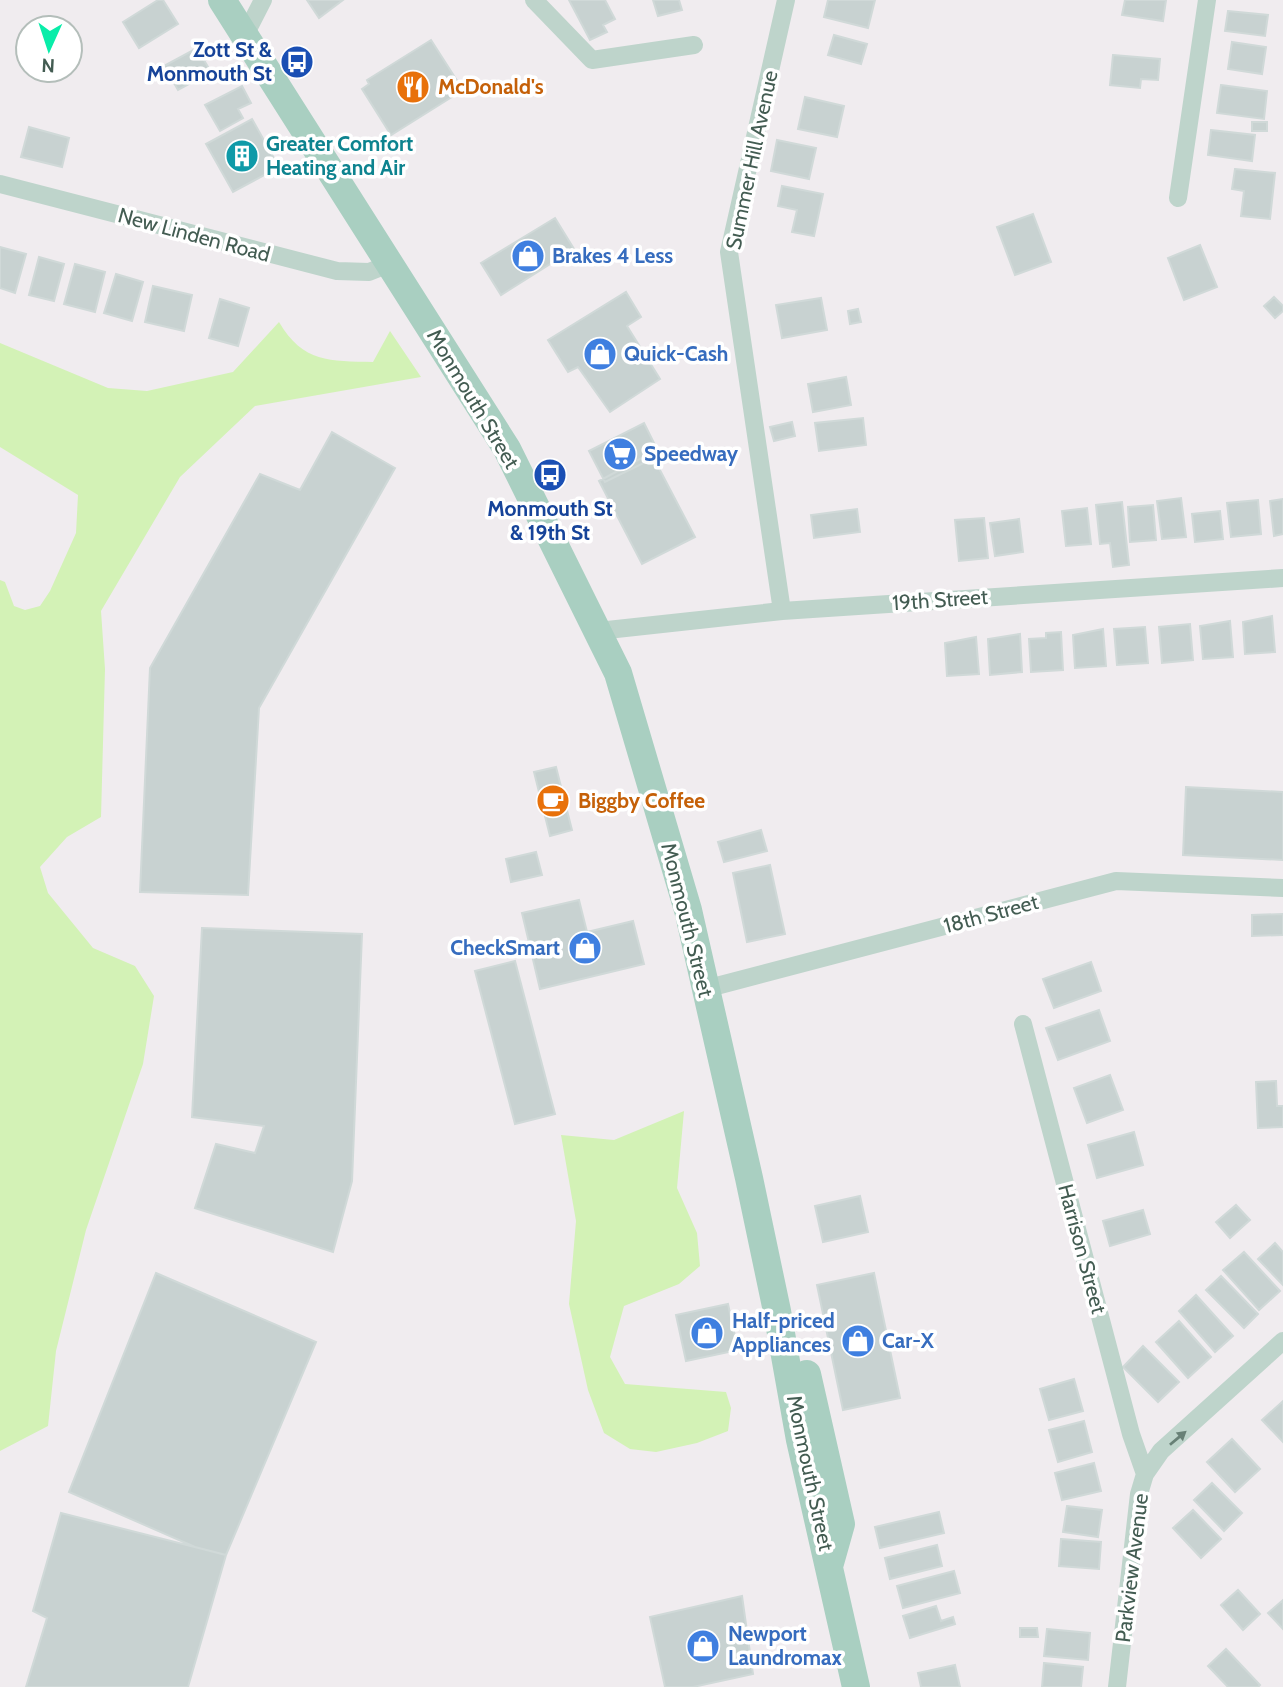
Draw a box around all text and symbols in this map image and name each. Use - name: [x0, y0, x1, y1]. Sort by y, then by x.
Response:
- north arrow: [14, 14, 84, 84]
- place label: Zott St & Monmouth St: [147, 37, 273, 86]
- bus stop icon: Zott St & Monmouth St: [278, 43, 316, 81]
- text: N: [41, 54, 55, 77]
- restaurant icon: McDonald's: [394, 68, 432, 106]
- street label: Summer Hill Avenue: [720, 68, 783, 252]
- place label: McDonald's: [438, 74, 544, 99]
- place label: Greater Comfort Heating and Air: [266, 131, 413, 180]
- building icon: Greater Comfort Heating and Air: [223, 137, 261, 175]
- street label: New Linden Road: [115, 202, 273, 267]
- shop icon: Brakes 4 Less: [509, 237, 547, 275]
- place label: Brakes 4 Less: [552, 243, 673, 268]
- street label: Monmouth Street: [422, 324, 525, 473]
- shop icon: Quick-Cash: [581, 335, 619, 373]
- place label: Quick-Cash: [624, 341, 728, 366]
- supermarket icon: Speedway: [601, 435, 639, 473]
- place label: Speedway: [644, 441, 739, 466]
- bus stop icon: Monmouth St & 19th St: [531, 456, 569, 494]
- place label: Monmouth St & 19th St: [487, 496, 613, 545]
- street label: 19th Street: [891, 584, 989, 615]
- cafe icon: Biggby Coffee: [534, 782, 572, 820]
- place label: Biggby Coffee: [578, 788, 705, 813]
- street label: Monmouth Street: [656, 840, 719, 1000]
- street label: 18th Street: [941, 889, 1041, 938]
- shop icon: CheckSmart: [566, 929, 604, 967]
- place label: CheckSmart: [450, 935, 560, 960]
- street label: Harrison Street: [1053, 1181, 1112, 1316]
- place label: Half-priced Appliances: [732, 1308, 835, 1357]
- shop icon: Half-priced Appliances: [688, 1314, 726, 1352]
- shop icon: Car-X: [839, 1322, 877, 1360]
- place label: Car-X: [882, 1328, 935, 1353]
- street label: Monmouth Street: [782, 1393, 839, 1553]
- one-way arrow: [1169, 1431, 1186, 1446]
- street label: Parkview Avenue: [1110, 1492, 1153, 1644]
- place label: Newport Laundromax: [728, 1621, 842, 1670]
- shop icon: Newport Laundromax: [684, 1627, 722, 1665]

